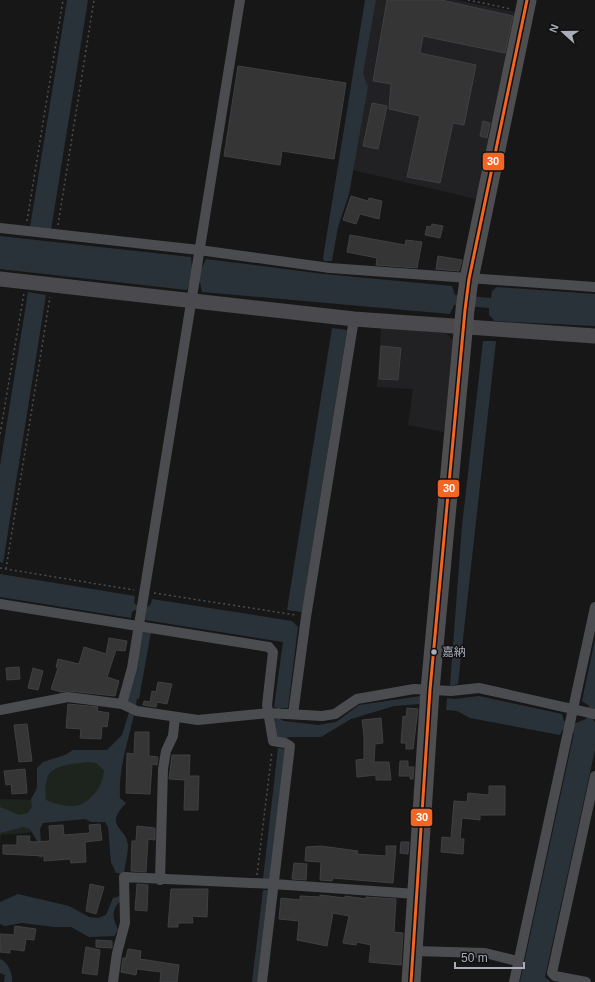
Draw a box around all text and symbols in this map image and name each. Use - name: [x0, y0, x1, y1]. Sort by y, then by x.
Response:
- north arrow: [543, 12, 583, 52]
- text: N: [547, 23, 561, 34]
- line badge: 30: [482, 152, 505, 171]
- text: 30: [487, 155, 499, 167]
- line badge: 30: [437, 479, 460, 498]
- text: 30: [443, 482, 455, 494]
- place label: 嘉納: [442, 645, 466, 659]
- marker: 嘉納: [429, 647, 439, 657]
- line badge: 30: [410, 808, 433, 827]
- text: 30: [416, 811, 428, 823]
- scale bar: [455, 944, 524, 970]
- text: 50 m: [461, 951, 488, 965]

